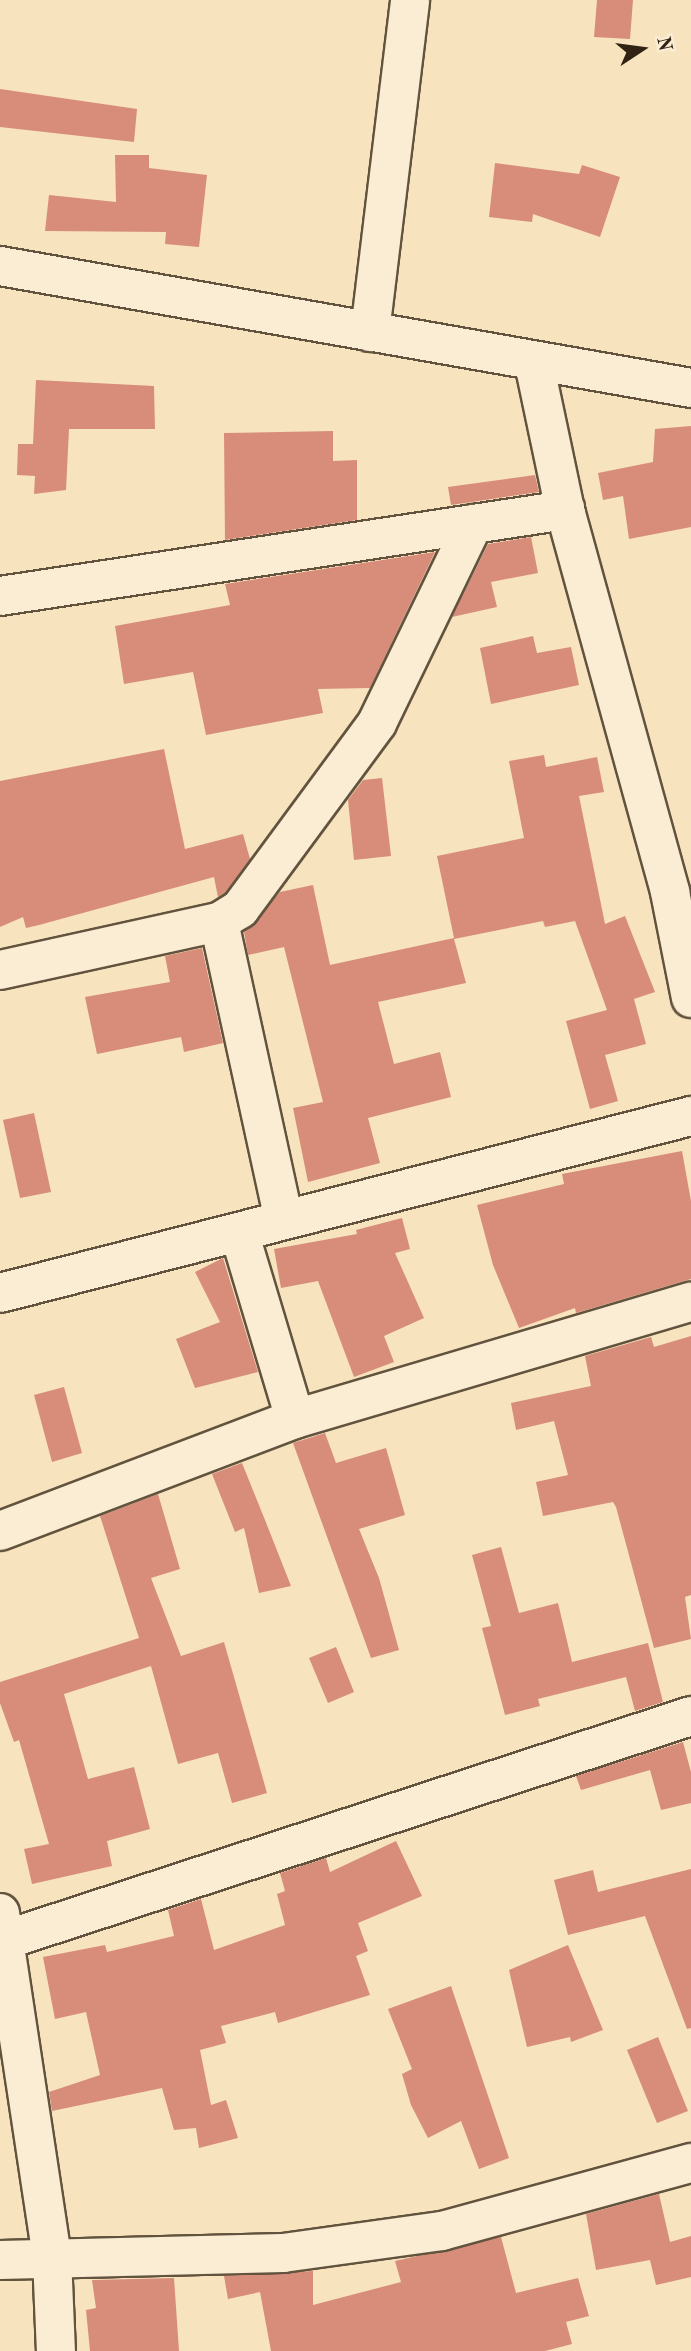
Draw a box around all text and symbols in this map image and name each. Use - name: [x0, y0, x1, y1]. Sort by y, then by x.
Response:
- north arrow: [607, 14, 677, 84]
- text: N: [652, 35, 674, 53]

